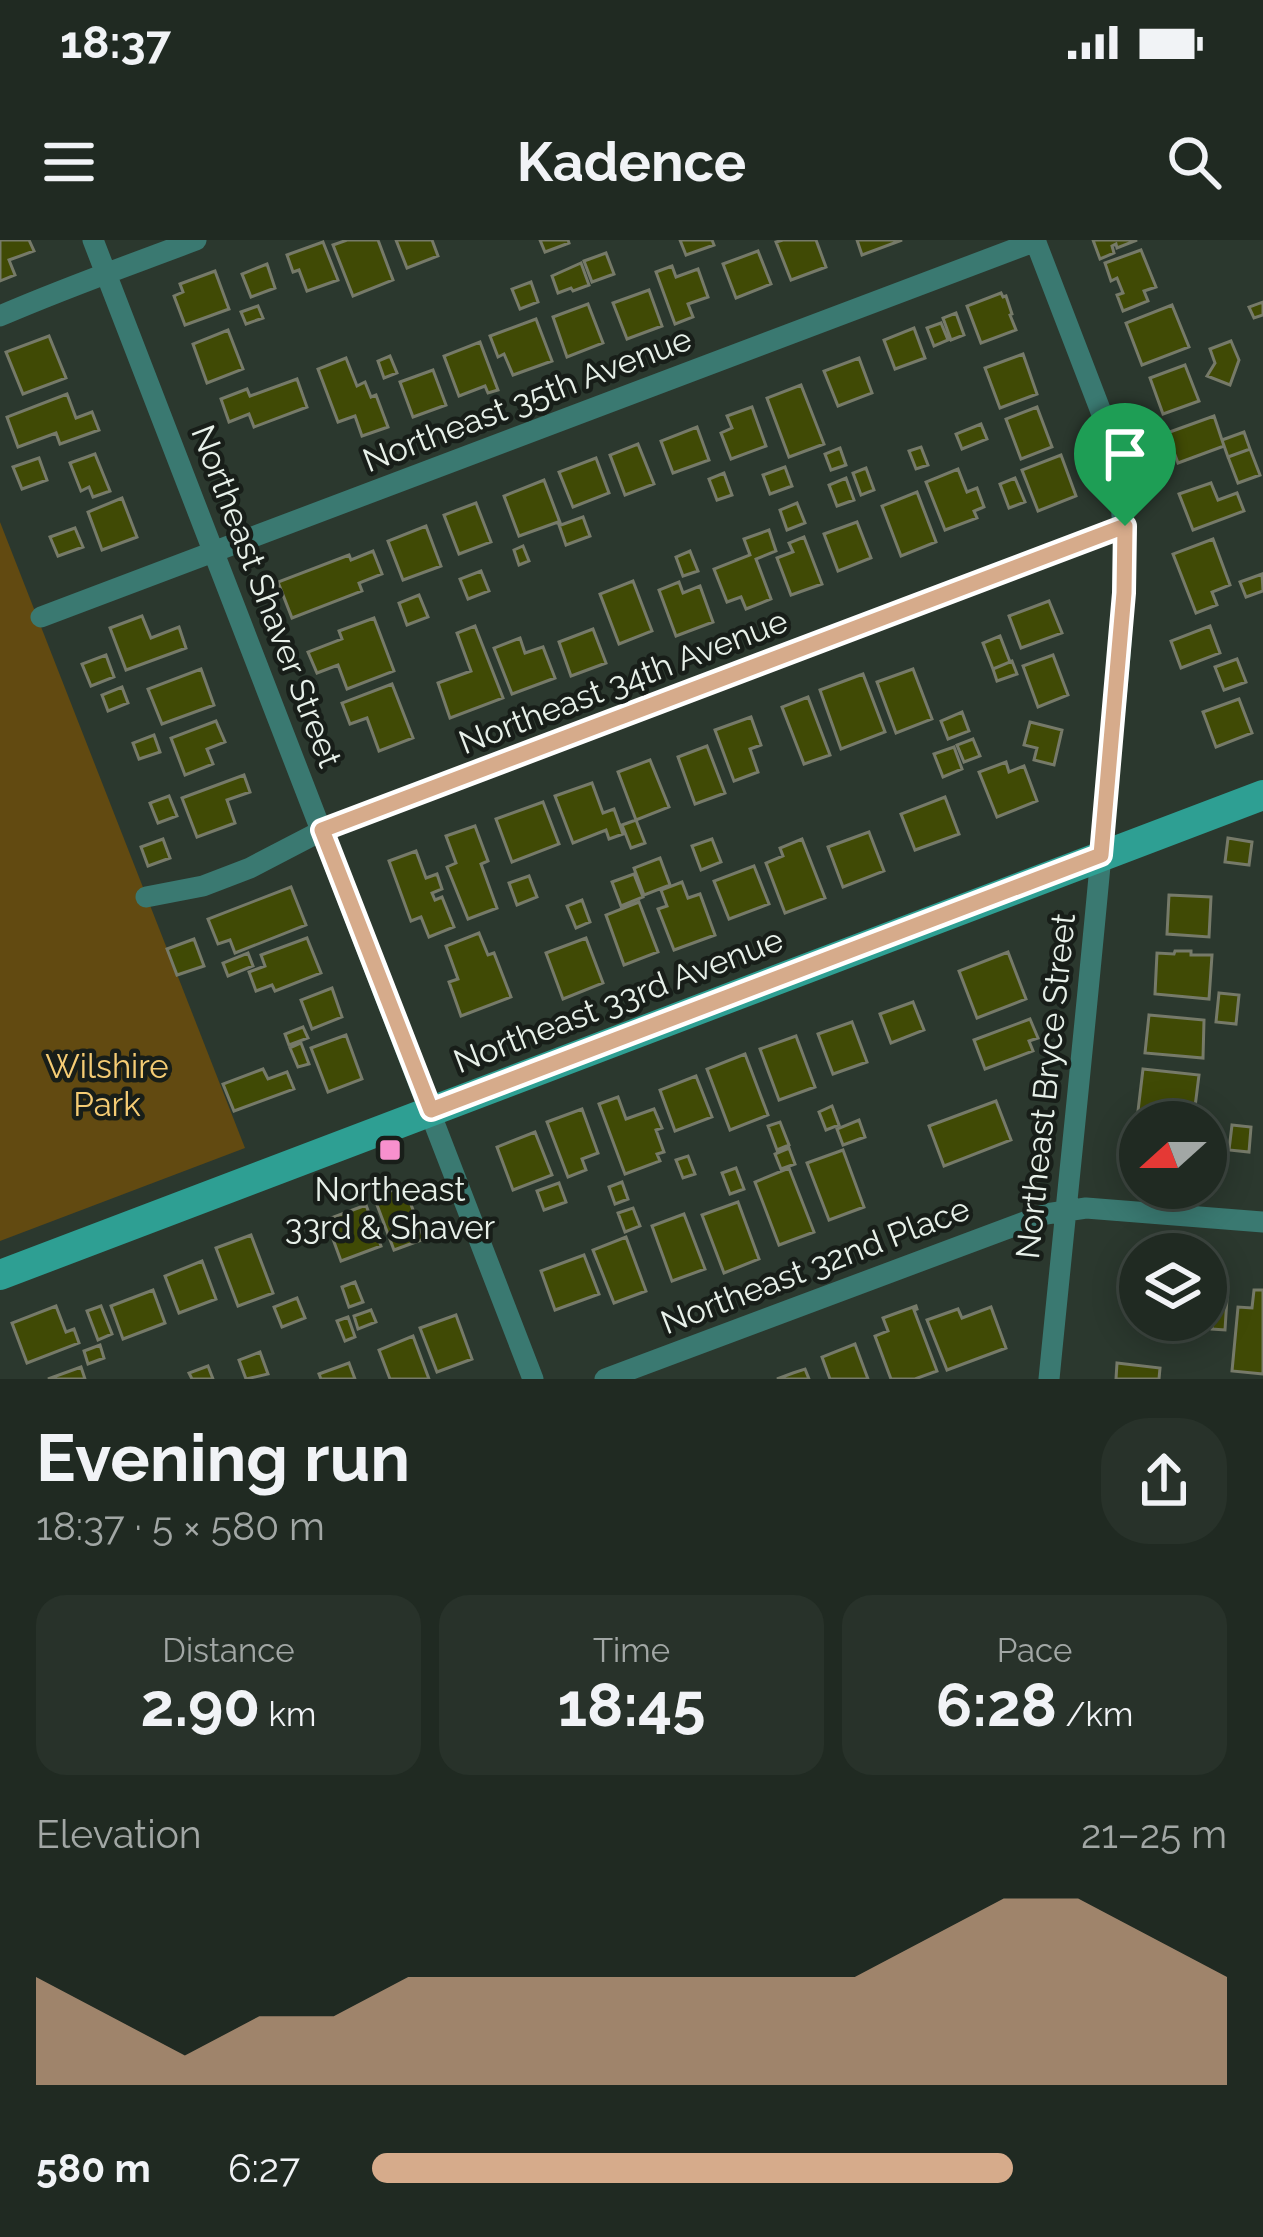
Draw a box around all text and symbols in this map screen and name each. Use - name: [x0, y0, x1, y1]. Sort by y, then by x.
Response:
- text: 18:37: [60, 16, 171, 69]
- icon: menu: [36, 129, 102, 195]
- icon: search: [1161, 129, 1227, 195]
- text: Kadence: [517, 130, 746, 194]
- street label: Northeast 35th Avenue: [357, 319, 697, 480]
- pin: [1074, 403, 1176, 526]
- street label: Northeast Shaver Street: [183, 420, 350, 773]
- icon: arrive: [1092, 421, 1158, 487]
- street label: Northeast 34th Avenue: [453, 601, 793, 762]
- street label: Northeast Bryce Street: [1008, 911, 1083, 1261]
- street label: Northeast 33rd Avenue: [448, 920, 788, 1081]
- park label: Wilshire Park: [45, 1047, 169, 1124]
- north arrow: [1119, 1101, 1227, 1209]
- map controls: [1119, 1101, 1227, 1341]
- marker: Northeast 33rd & Shaver: [377, 1137, 403, 1163]
- place label: Northeast 33rd & Shaver: [285, 1170, 496, 1247]
- street label: Northeast 32nd Place: [655, 1189, 975, 1342]
- button: layers: [1119, 1233, 1227, 1341]
- button: share: [1101, 1418, 1227, 1544]
- text: Evening run: [36, 1419, 410, 1496]
- text: 18:37 · 5 × 580 m: [36, 1503, 325, 1549]
- text: Distance: [162, 1631, 295, 1670]
- text: Time: [593, 1631, 670, 1670]
- text: Pace: [997, 1631, 1072, 1670]
- text: 2.90: [141, 1670, 260, 1740]
- text: 18:45: [557, 1670, 706, 1740]
- text: 6:28: [936, 1670, 1057, 1740]
- text: km: [260, 1695, 316, 1734]
- text: /km: [1057, 1695, 1133, 1734]
- text: Elevation: [36, 1811, 202, 1857]
- text: 21–25 m: [1081, 1811, 1227, 1857]
- text: 580 m: [36, 2145, 151, 2191]
- text: 6:27: [228, 2145, 300, 2191]

